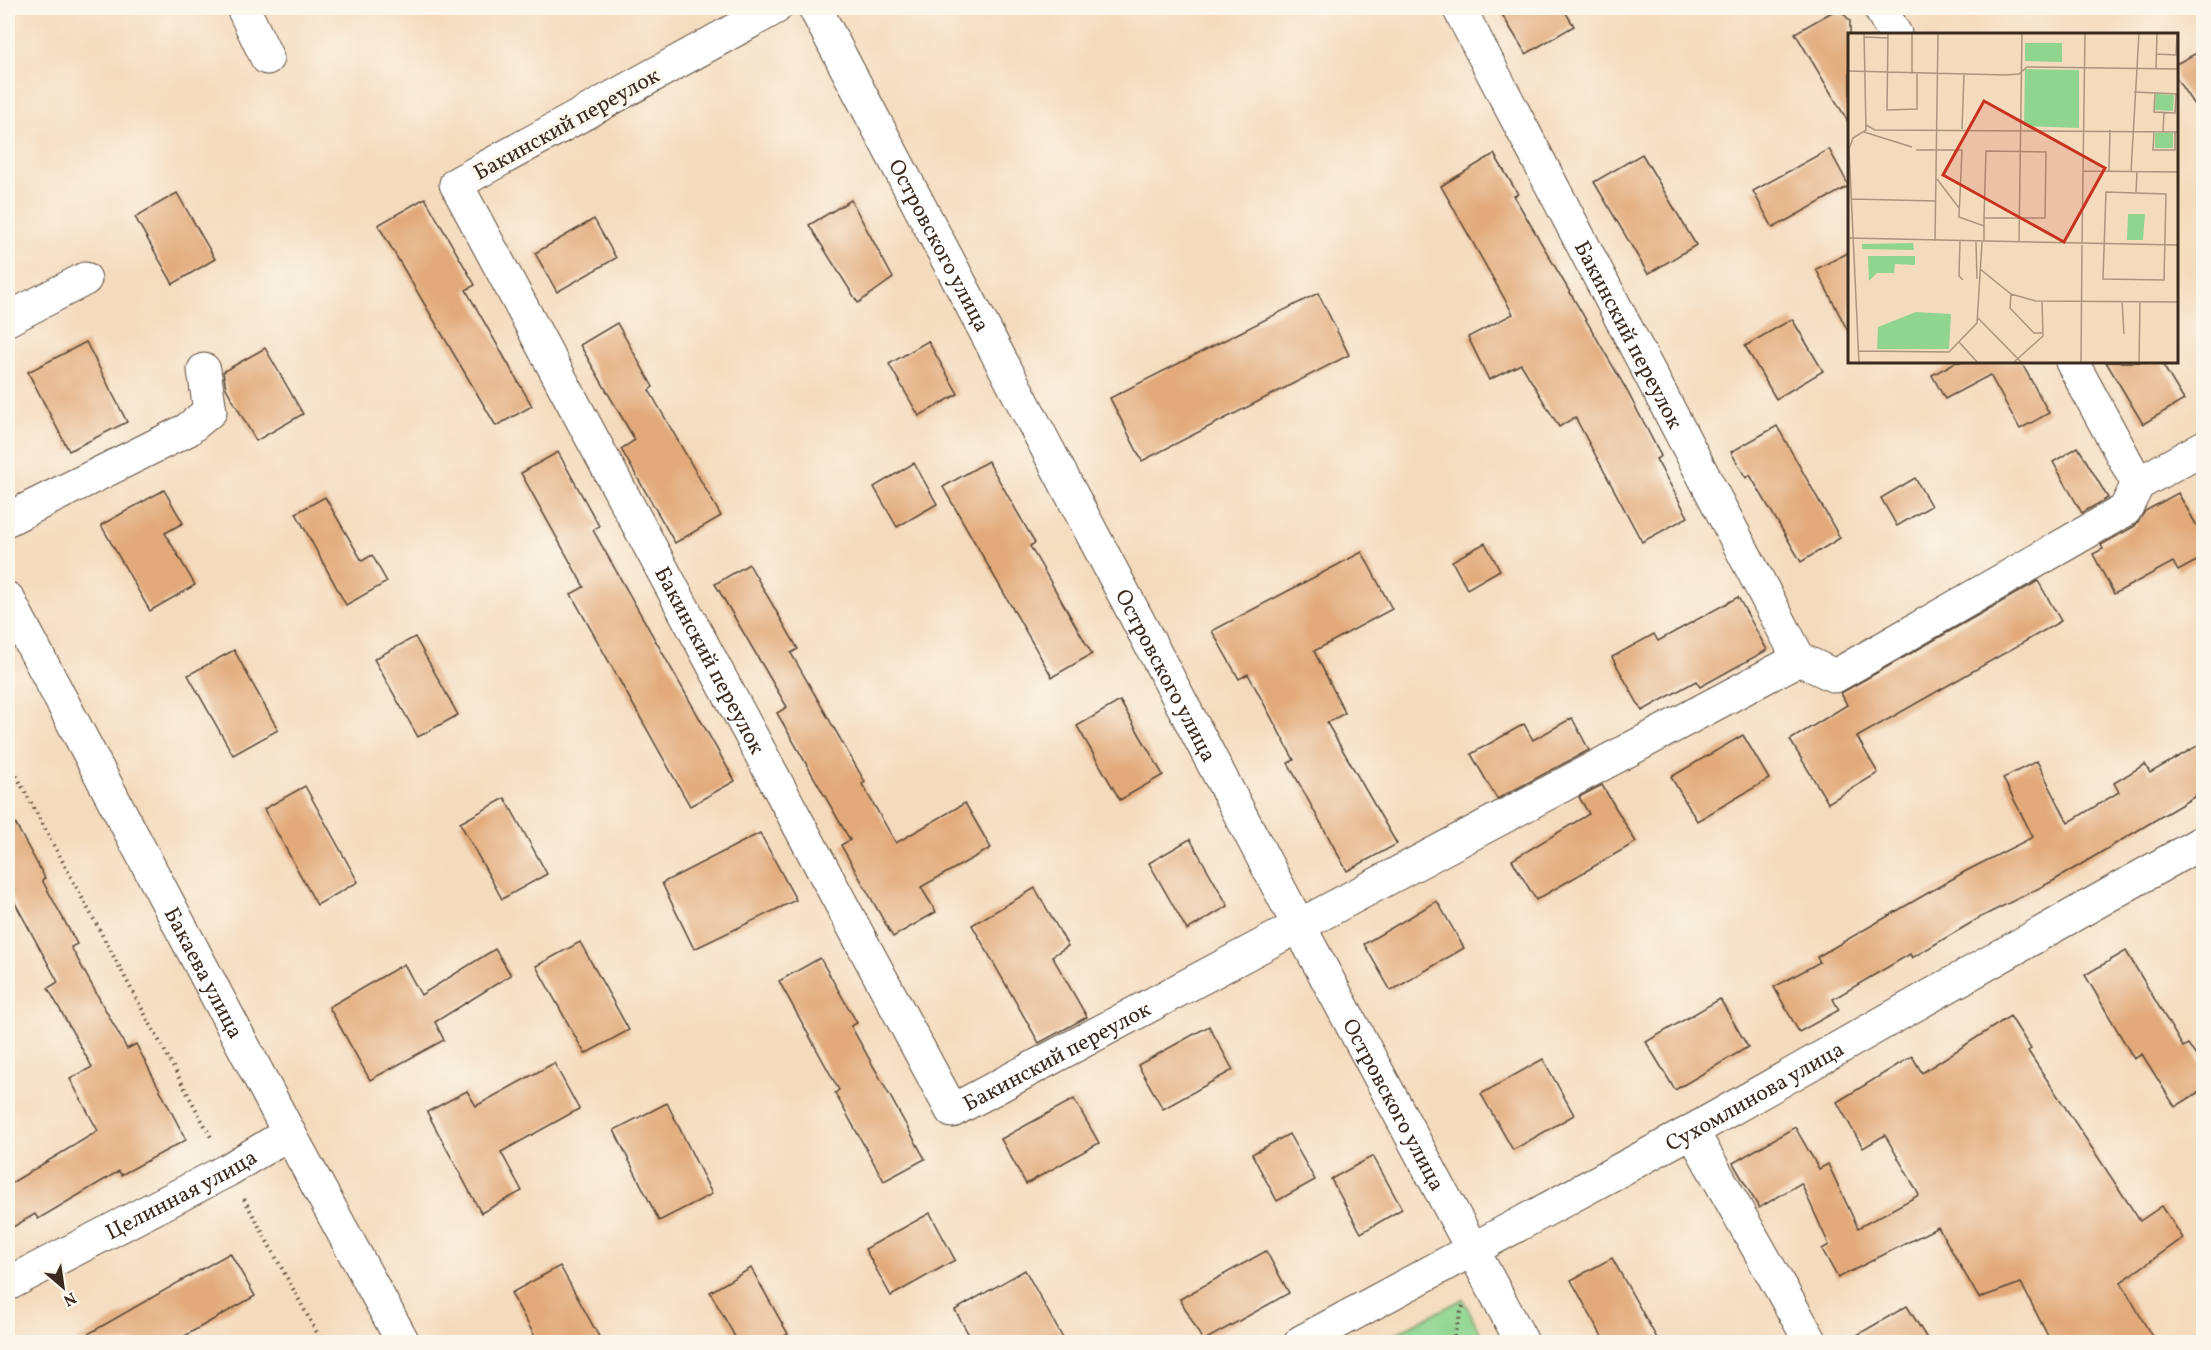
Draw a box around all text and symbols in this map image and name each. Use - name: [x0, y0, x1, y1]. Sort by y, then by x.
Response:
- inset map: [1848, 33, 2178, 363]
- street label: Бакинский переулок: [469, 61, 666, 189]
- street label: Островского улица: [879, 154, 996, 338]
- street label: Бакинский переулок: [1565, 236, 1689, 435]
- street label: Бакинский переулок: [646, 562, 771, 761]
- street label: Островского улица: [1106, 584, 1223, 768]
- street label: Бакаева улица: [155, 902, 250, 1045]
- street label: Бакинский переулок: [958, 995, 1157, 1120]
- street label: Островского улица: [1333, 1014, 1451, 1197]
- street label: Сухомлинова улица: [1661, 1035, 1851, 1160]
- street label: Целинная улица: [101, 1143, 264, 1249]
- north arrow: [33, 1257, 93, 1317]
- text: N: [59, 1286, 80, 1311]

